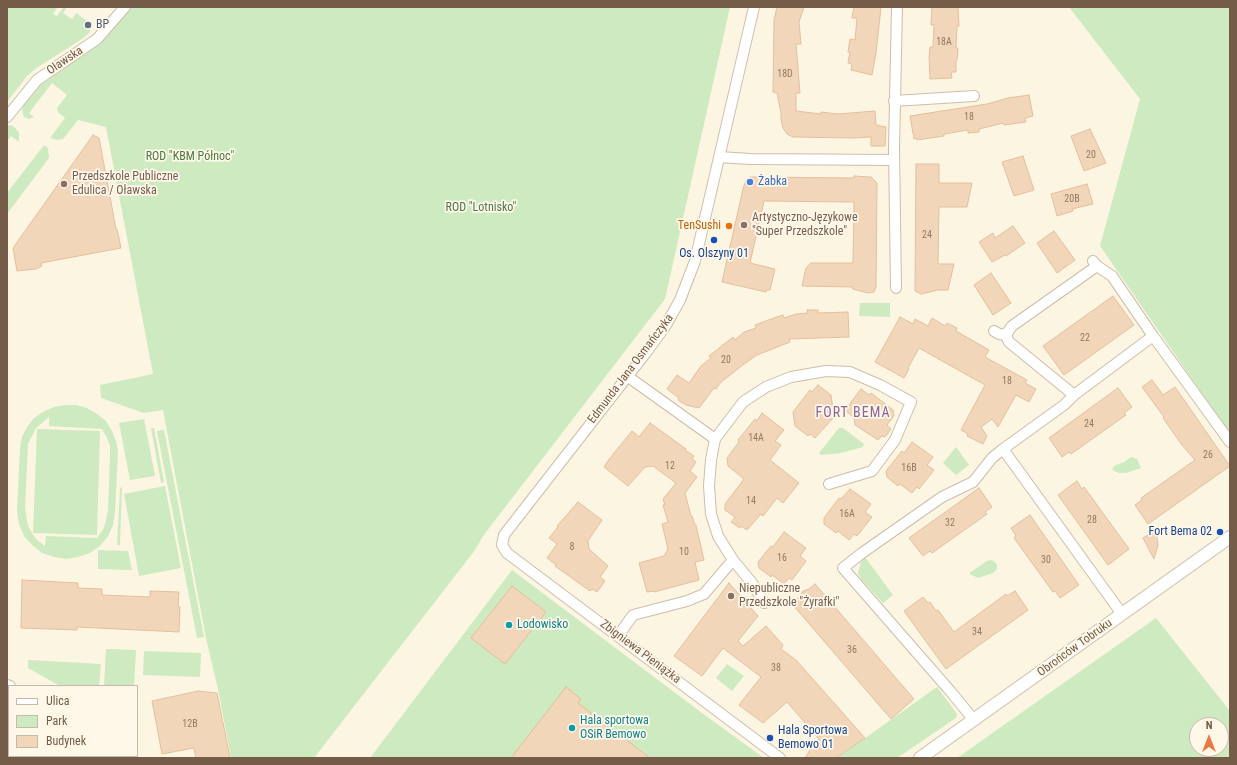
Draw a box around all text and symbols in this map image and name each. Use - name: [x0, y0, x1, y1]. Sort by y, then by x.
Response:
- place label: BP: [96, 18, 109, 32]
- marker: BP: [83, 20, 93, 30]
- house number: 18A: [936, 36, 952, 48]
- street label: Oławska: [44, 44, 86, 78]
- house number: 18D: [777, 68, 793, 80]
- house number: 18: [964, 111, 974, 123]
- house number: 20: [1086, 149, 1096, 161]
- park label: ROD "KBM Północ": [146, 150, 234, 164]
- place label: Przedszkole Publiczne Edulica / Oławska: [72, 170, 178, 198]
- place label: Żabka: [758, 175, 787, 189]
- marker: Żabka: [745, 177, 755, 187]
- marker: Przedszkole Publiczne Edulica / Oławska: [59, 179, 69, 189]
- house number: 20B: [1064, 193, 1080, 205]
- park label: ROD "Lotnisko": [446, 201, 516, 215]
- place label: Artystyczno-Językowe "Super Przedszkole": [752, 211, 858, 239]
- place label: TenSushi: [678, 219, 721, 233]
- marker: Artystyczno-Językowe "Super Przedszkole": [739, 220, 749, 230]
- marker: TenSushi: [724, 221, 734, 231]
- house number: 24: [922, 229, 932, 241]
- marker: Os. Olszyny 01: [709, 235, 719, 245]
- place label: Os. Olszyny 01: [679, 247, 749, 261]
- street label: Edmunda Jana Osmańczyka: [585, 312, 677, 426]
- house number: 22: [1080, 332, 1090, 344]
- house number: 20: [721, 354, 731, 366]
- house number: 18: [1002, 375, 1012, 387]
- district label: FORT BEMA: [816, 405, 890, 421]
- house number: 24: [1084, 418, 1094, 430]
- house number: 14A: [748, 432, 764, 444]
- house number: 26: [1203, 449, 1213, 461]
- house number: 12: [665, 460, 675, 472]
- house number: 16B: [901, 462, 917, 474]
- house number: 14: [746, 495, 756, 507]
- house number: 16A: [839, 508, 855, 520]
- house number: 28: [1087, 514, 1097, 526]
- house number: 32: [945, 517, 955, 529]
- place label: Fort Bema 02: [1149, 525, 1212, 539]
- marker: Fort Bema 02: [1215, 527, 1225, 537]
- house number: 8: [570, 541, 574, 553]
- house number: 10: [679, 546, 689, 558]
- house number: 16: [777, 552, 787, 564]
- house number: 30: [1041, 554, 1051, 566]
- place label: Niepubliczne Przedszkole "Żyrafki": [739, 582, 839, 610]
- marker: Niepubliczne Przedszkole "Żyrafki": [726, 591, 736, 601]
- street label: Obrońców Tobruku: [1035, 616, 1115, 680]
- street label: Zbigniewa Pieniążka: [597, 617, 683, 687]
- place label: Lodowisko: [517, 618, 568, 632]
- marker: Lodowisko: [504, 620, 514, 630]
- house number: 34: [972, 626, 982, 638]
- house number: 36: [847, 644, 857, 656]
- house number: 38: [771, 662, 781, 674]
- legend: [8, 685, 138, 757]
- text: Ulica: [46, 694, 70, 708]
- text: Park: [46, 714, 67, 728]
- place label: Hala sportowa OSiR Bemowo: [580, 714, 649, 742]
- north arrow: [1189, 717, 1229, 757]
- house number: 12B: [182, 718, 198, 730]
- text: N: [1206, 719, 1212, 732]
- marker: Hala sportowa OSiR Bemowo: [567, 723, 577, 733]
- place label: Hala Sportowa Bemowo 01: [778, 724, 848, 752]
- marker: Hala Sportowa Bemowo 01: [765, 733, 775, 743]
- text: Budynek: [46, 734, 86, 748]

